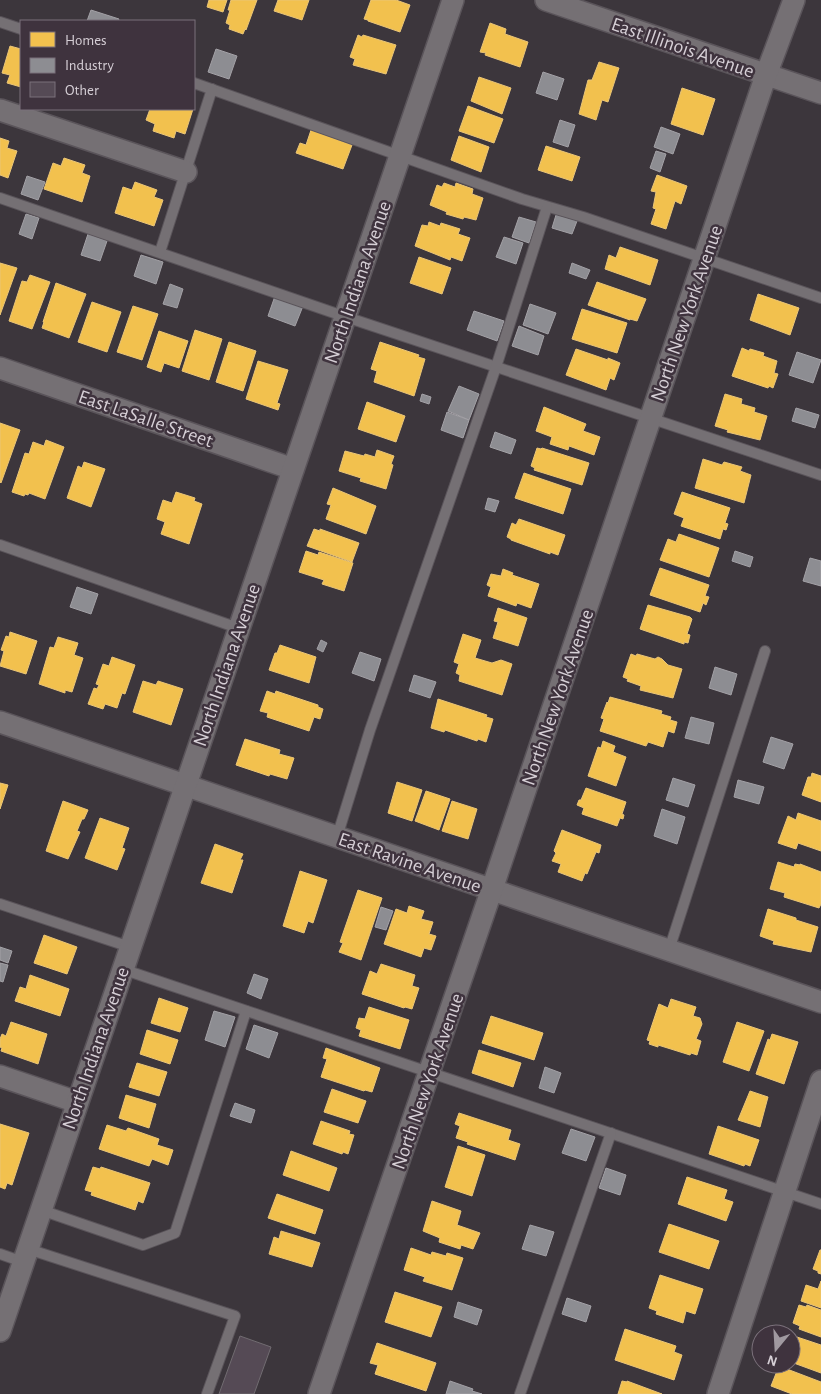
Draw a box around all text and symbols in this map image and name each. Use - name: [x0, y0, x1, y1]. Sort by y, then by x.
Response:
- street label: East Illinois Avenue: [609, 14, 757, 82]
- legend: [20, 20, 195, 110]
- text: Homes: [65, 33, 107, 48]
- text: Industry: [65, 58, 114, 73]
- text: Other: [65, 83, 99, 98]
- street label: North Indiana Avenue: [321, 199, 395, 366]
- street label: North New York Avenue: [647, 223, 726, 404]
- street label: East LaSalle Street: [76, 387, 216, 452]
- street label: North Indiana Avenue: [190, 582, 264, 749]
- street label: North New York Avenue: [518, 607, 597, 788]
- street label: East Ravine Avenue: [336, 829, 484, 897]
- street label: North Indiana Avenue: [59, 965, 133, 1132]
- street label: North New York Avenue: [388, 991, 467, 1172]
- north arrow: [751, 1324, 801, 1374]
- text: N: [765, 1352, 779, 1369]

